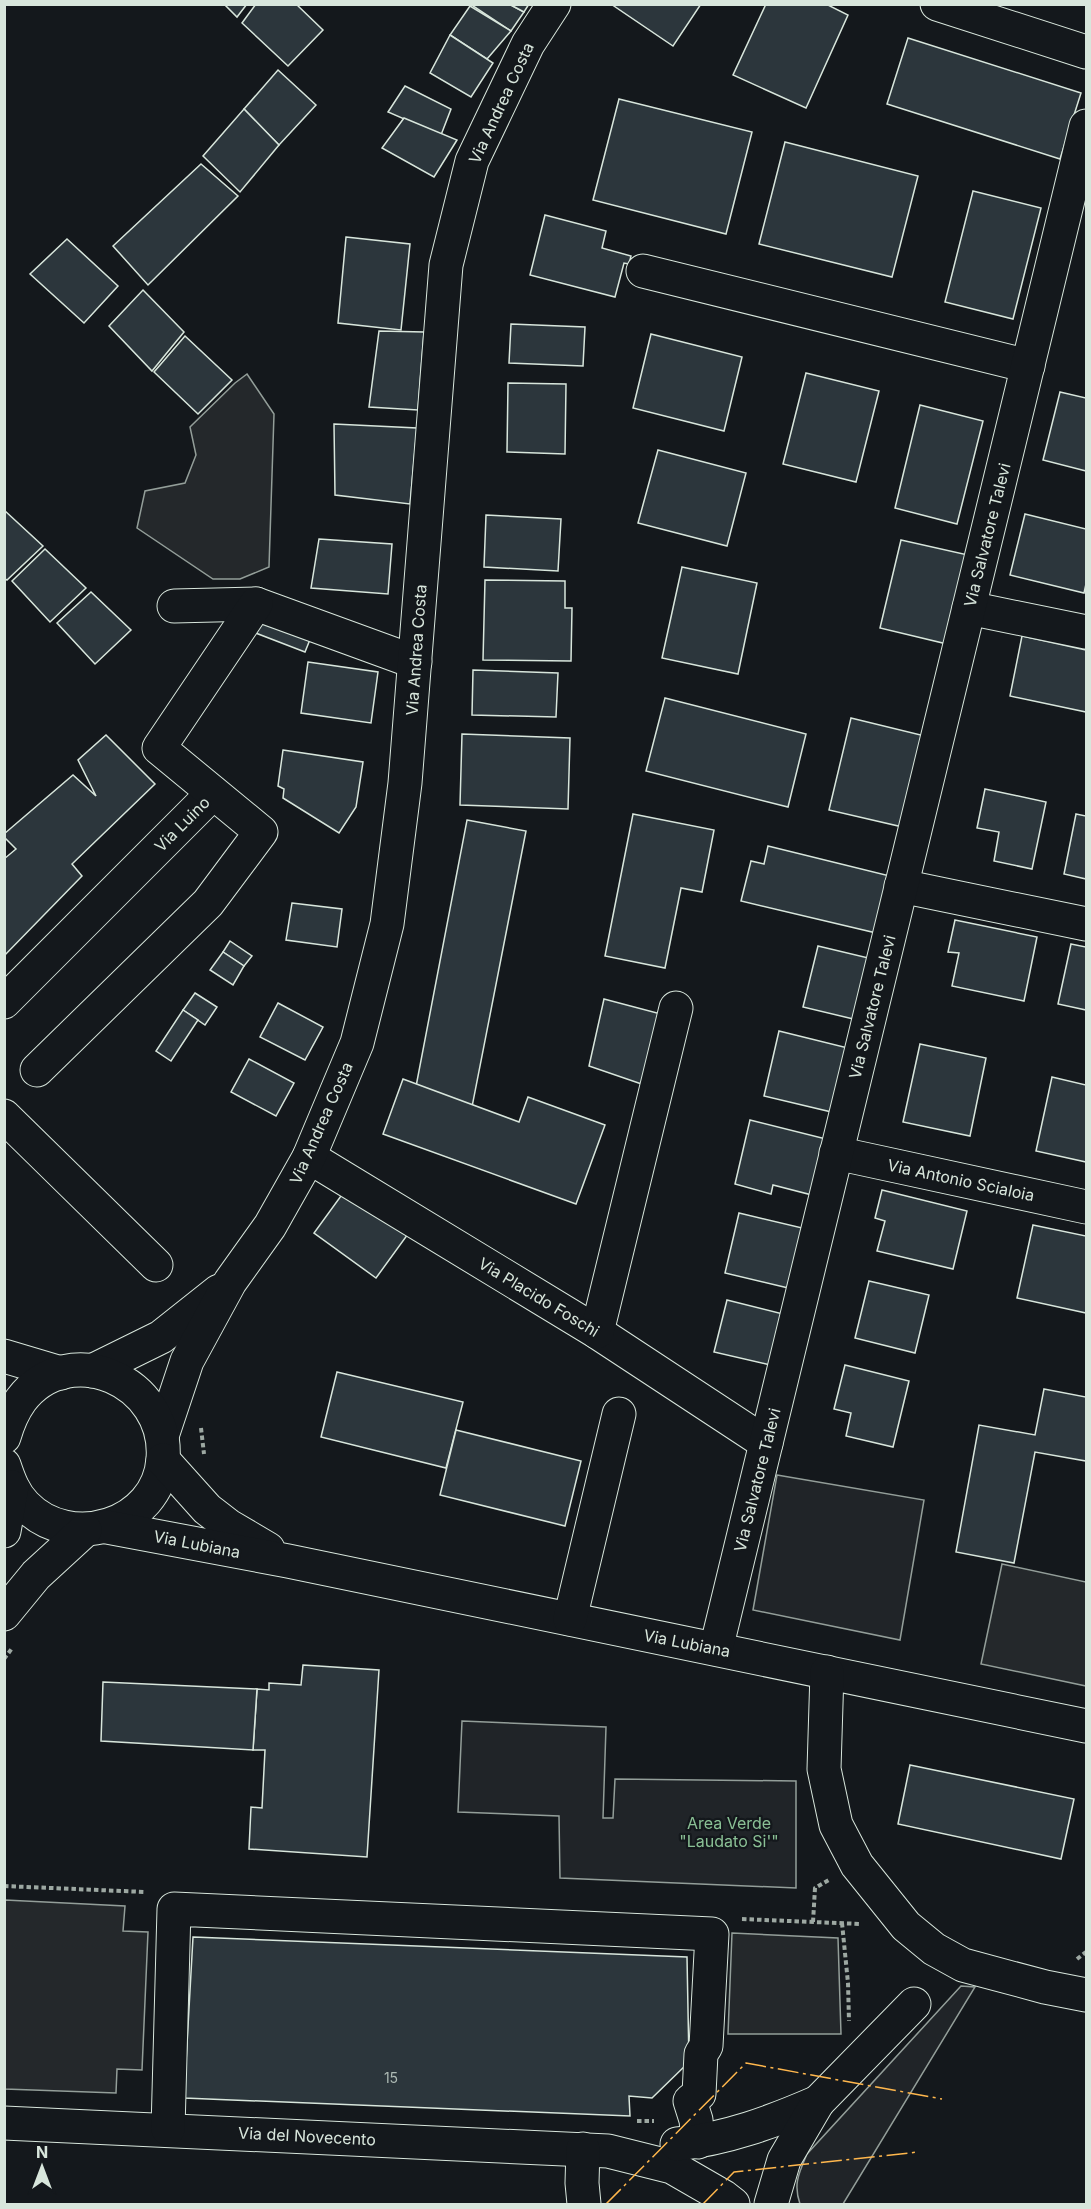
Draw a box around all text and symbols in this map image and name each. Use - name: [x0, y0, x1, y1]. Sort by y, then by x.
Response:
- street label: Via Andrea Costa: [464, 39, 538, 167]
- street label: Via Salvatore Talevi: [959, 461, 1015, 609]
- street label: Via Andrea Costa: [401, 584, 431, 716]
- street label: Via Luino: [150, 792, 214, 856]
- street label: Via Salvatore Talevi: [844, 933, 900, 1081]
- street label: Via Andrea Costa: [285, 1059, 357, 1187]
- street label: Via Antonio Scialoia: [886, 1155, 1036, 1205]
- street label: Via Placido Foschi: [475, 1253, 603, 1341]
- street label: Via Salvatore Talevi: [729, 1406, 785, 1554]
- street label: Via Lubiana: [152, 1526, 242, 1562]
- street label: Via Lubiana: [642, 1625, 732, 1661]
- park label: Area Verde "Laudato Si'": [679, 1813, 779, 1851]
- house number: 15: [384, 2069, 398, 2086]
- street label: Via del Novecento: [238, 2122, 376, 2150]
- north arrow: [12, 2137, 72, 2197]
- text: N: [36, 2142, 48, 2162]

